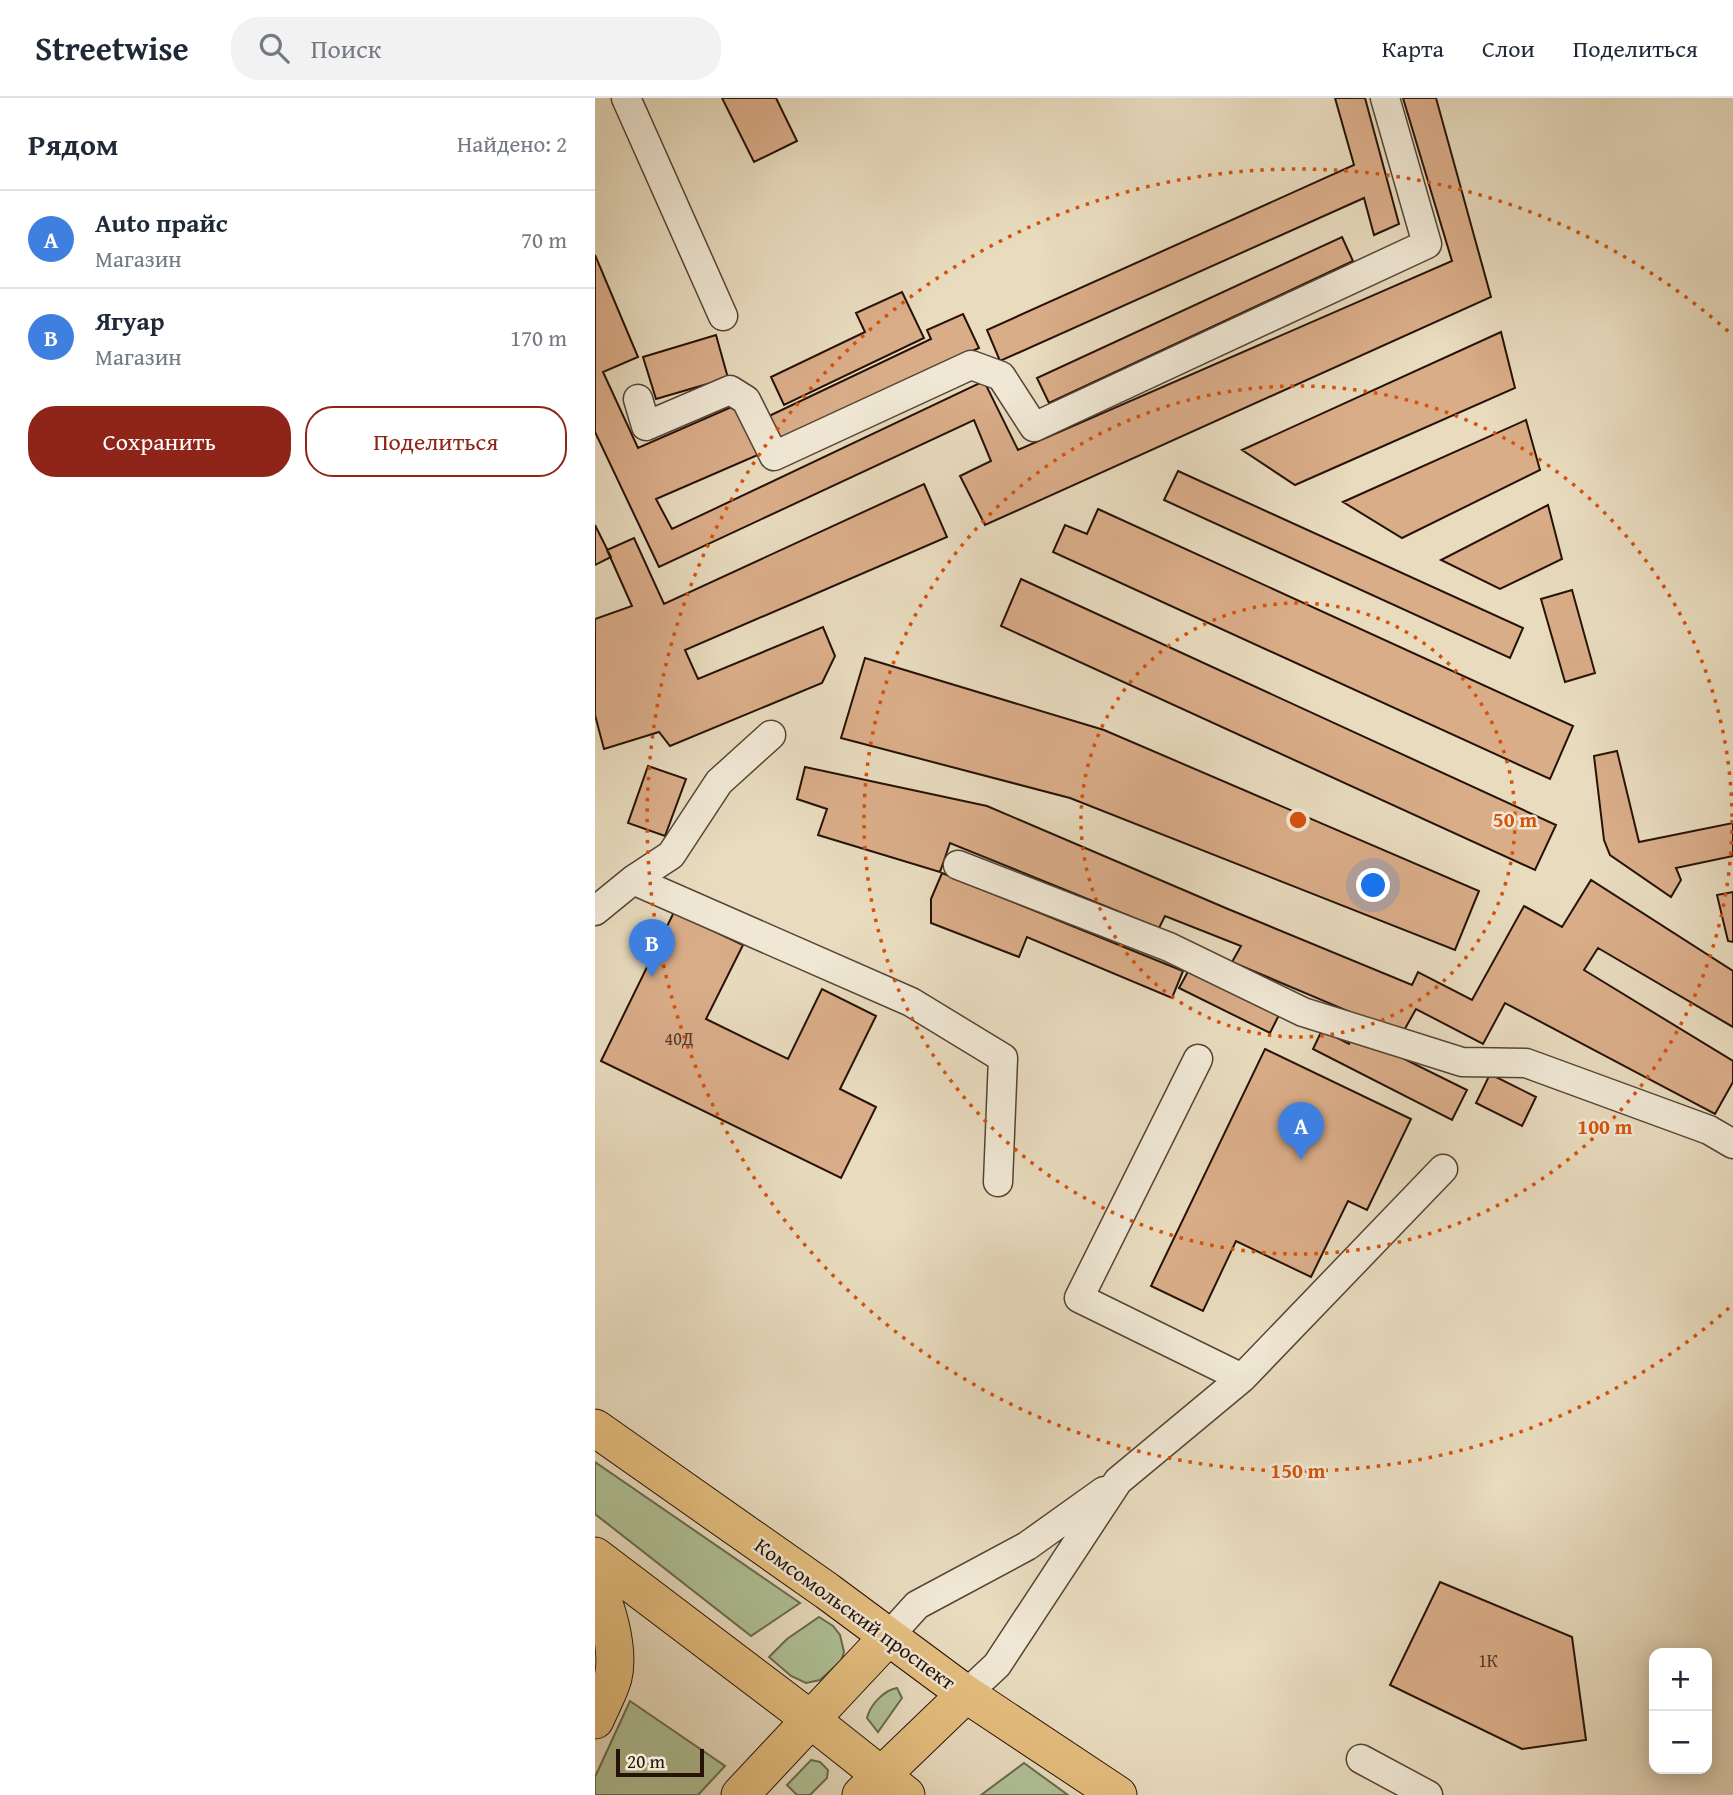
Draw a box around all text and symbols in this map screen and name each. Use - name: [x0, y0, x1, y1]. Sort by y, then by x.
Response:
- search box: [231, 17, 721, 80]
- text: Streetwise: [35, 24, 189, 72]
- icon: search: [255, 29, 293, 67]
- text: Поиск: [311, 29, 381, 68]
- text: Карта: [1382, 31, 1444, 66]
- text: Слои: [1482, 31, 1535, 66]
- text: Поделиться: [1573, 31, 1698, 66]
- text: Рядом: [28, 122, 119, 166]
- text: Найдено: 2: [457, 127, 567, 160]
- text: Auto прайс: [95, 203, 228, 242]
- text: A: [44, 223, 58, 256]
- text: 70 m: [521, 223, 567, 256]
- text: Магазин: [95, 242, 182, 275]
- text: Ягуар: [95, 301, 165, 340]
- text: B: [44, 321, 58, 354]
- text: 170 m: [510, 321, 567, 354]
- text: Магазин: [95, 340, 182, 373]
- button: Сохранить: [28, 406, 291, 477]
- button: Поделиться: [305, 406, 567, 477]
- text: 50 m: [1493, 804, 1537, 835]
- centre of rings: [1286, 808, 1310, 832]
- your location: [1356, 868, 1390, 902]
- pin: B: [629, 919, 675, 977]
- house number: 40Д: [665, 1025, 693, 1052]
- pin: A: [1278, 1102, 1324, 1160]
- text: 100 m: [1577, 1111, 1633, 1142]
- text: 150 m: [1270, 1455, 1326, 1486]
- street label: Комсомольский проспект: [748, 1530, 962, 1697]
- house number: 1К: [1478, 1647, 1498, 1674]
- map controls: [1649, 1648, 1712, 1774]
- button: +: [1649, 1648, 1712, 1711]
- button: −: [1649, 1711, 1712, 1774]
- scale bar: [616, 1746, 703, 1778]
- text: 20 m: [627, 1747, 665, 1775]

